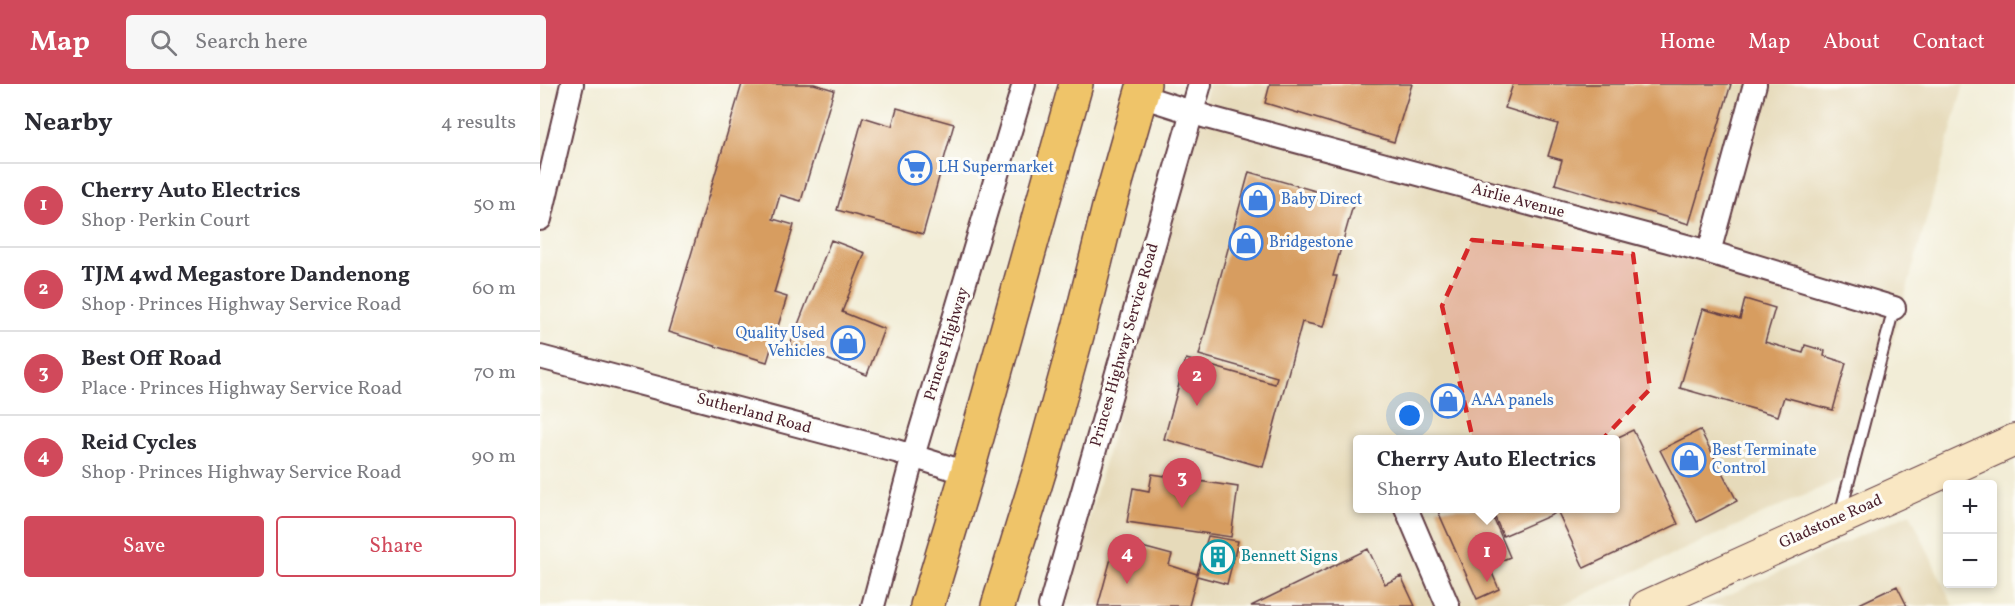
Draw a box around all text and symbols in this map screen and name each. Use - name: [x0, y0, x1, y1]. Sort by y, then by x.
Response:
- search box: [126, 15, 546, 69]
- text: Map: [30, 23, 90, 62]
- icon: search: [147, 26, 180, 59]
- text: Search here: [195, 27, 308, 58]
- text: Home: [1660, 28, 1715, 57]
- text: Map: [1748, 28, 1790, 57]
- text: About: [1823, 28, 1880, 57]
- text: Contact: [1913, 28, 1985, 57]
- text: Nearby: [24, 105, 113, 141]
- text: 4 results: [441, 109, 516, 137]
- supermarket icon: LH Supermarket: [897, 150, 933, 186]
- place label: LH Supermarket: [938, 157, 1054, 179]
- text: Cherry Auto Electrics: [81, 176, 301, 207]
- street label: Airlie Avenue: [1469, 178, 1567, 224]
- shop icon: Baby Direct: [1240, 182, 1276, 218]
- place label: Baby Direct: [1281, 189, 1363, 211]
- text: 1: [39, 191, 48, 219]
- text: 50 m: [473, 191, 516, 219]
- text: Shop · Perkin Court: [81, 207, 250, 235]
- shop icon: Bridgestone: [1228, 225, 1264, 261]
- place label: Bridgestone: [1269, 232, 1353, 254]
- street label: Princes Highway Service Road: [1085, 241, 1165, 449]
- text: TJM 4wd Megastore Dandenong: [81, 260, 410, 291]
- text: 2: [38, 275, 49, 303]
- text: 60 m: [472, 275, 516, 303]
- street label: Princes Highway: [919, 284, 975, 403]
- text: Shop · Princes Highway Service Road: [81, 291, 401, 319]
- place label: Quality Used Vehicles: [735, 323, 825, 363]
- shop icon: Quality Used Vehicles: [830, 325, 866, 361]
- text: Best Off Road: [81, 344, 222, 375]
- pin: 2: [1178, 356, 1216, 406]
- text: 3: [38, 359, 49, 387]
- text: 70 m: [473, 359, 516, 387]
- text: Place · Princes Highway Service Road: [81, 375, 402, 403]
- shop icon: AAA panels: [1430, 383, 1466, 419]
- street label: Sutherland Road: [694, 388, 814, 440]
- place label: AAA panels: [1471, 390, 1554, 412]
- your location: [1395, 401, 1424, 430]
- text: Reid Cycles: [81, 428, 197, 459]
- popup: [1353, 435, 1620, 513]
- place label: Best Terminate Control: [1712, 440, 1817, 480]
- shop icon: Best Terminate Control: [1671, 442, 1707, 478]
- text: 4: [37, 443, 50, 471]
- text: 90 m: [472, 443, 516, 471]
- text: Cherry Auto Electrics: [1377, 445, 1596, 476]
- pin: 3: [1162, 458, 1202, 508]
- text: Shop · Princes Highway Service Road: [81, 459, 401, 487]
- text: Shop: [1377, 476, 1422, 504]
- map controls: [1943, 480, 1997, 588]
- button: +: [1943, 480, 1997, 534]
- street label: Gladstone Road: [1776, 489, 1886, 555]
- button: Save: [24, 516, 264, 577]
- button: Share: [276, 516, 516, 577]
- pin: 1: [1468, 532, 1506, 582]
- pin: 4: [1108, 534, 1146, 584]
- button: −: [1943, 534, 1997, 588]
- building icon: Bennett Signs: [1200, 539, 1236, 575]
- place label: Bennett Signs: [1241, 546, 1338, 568]

